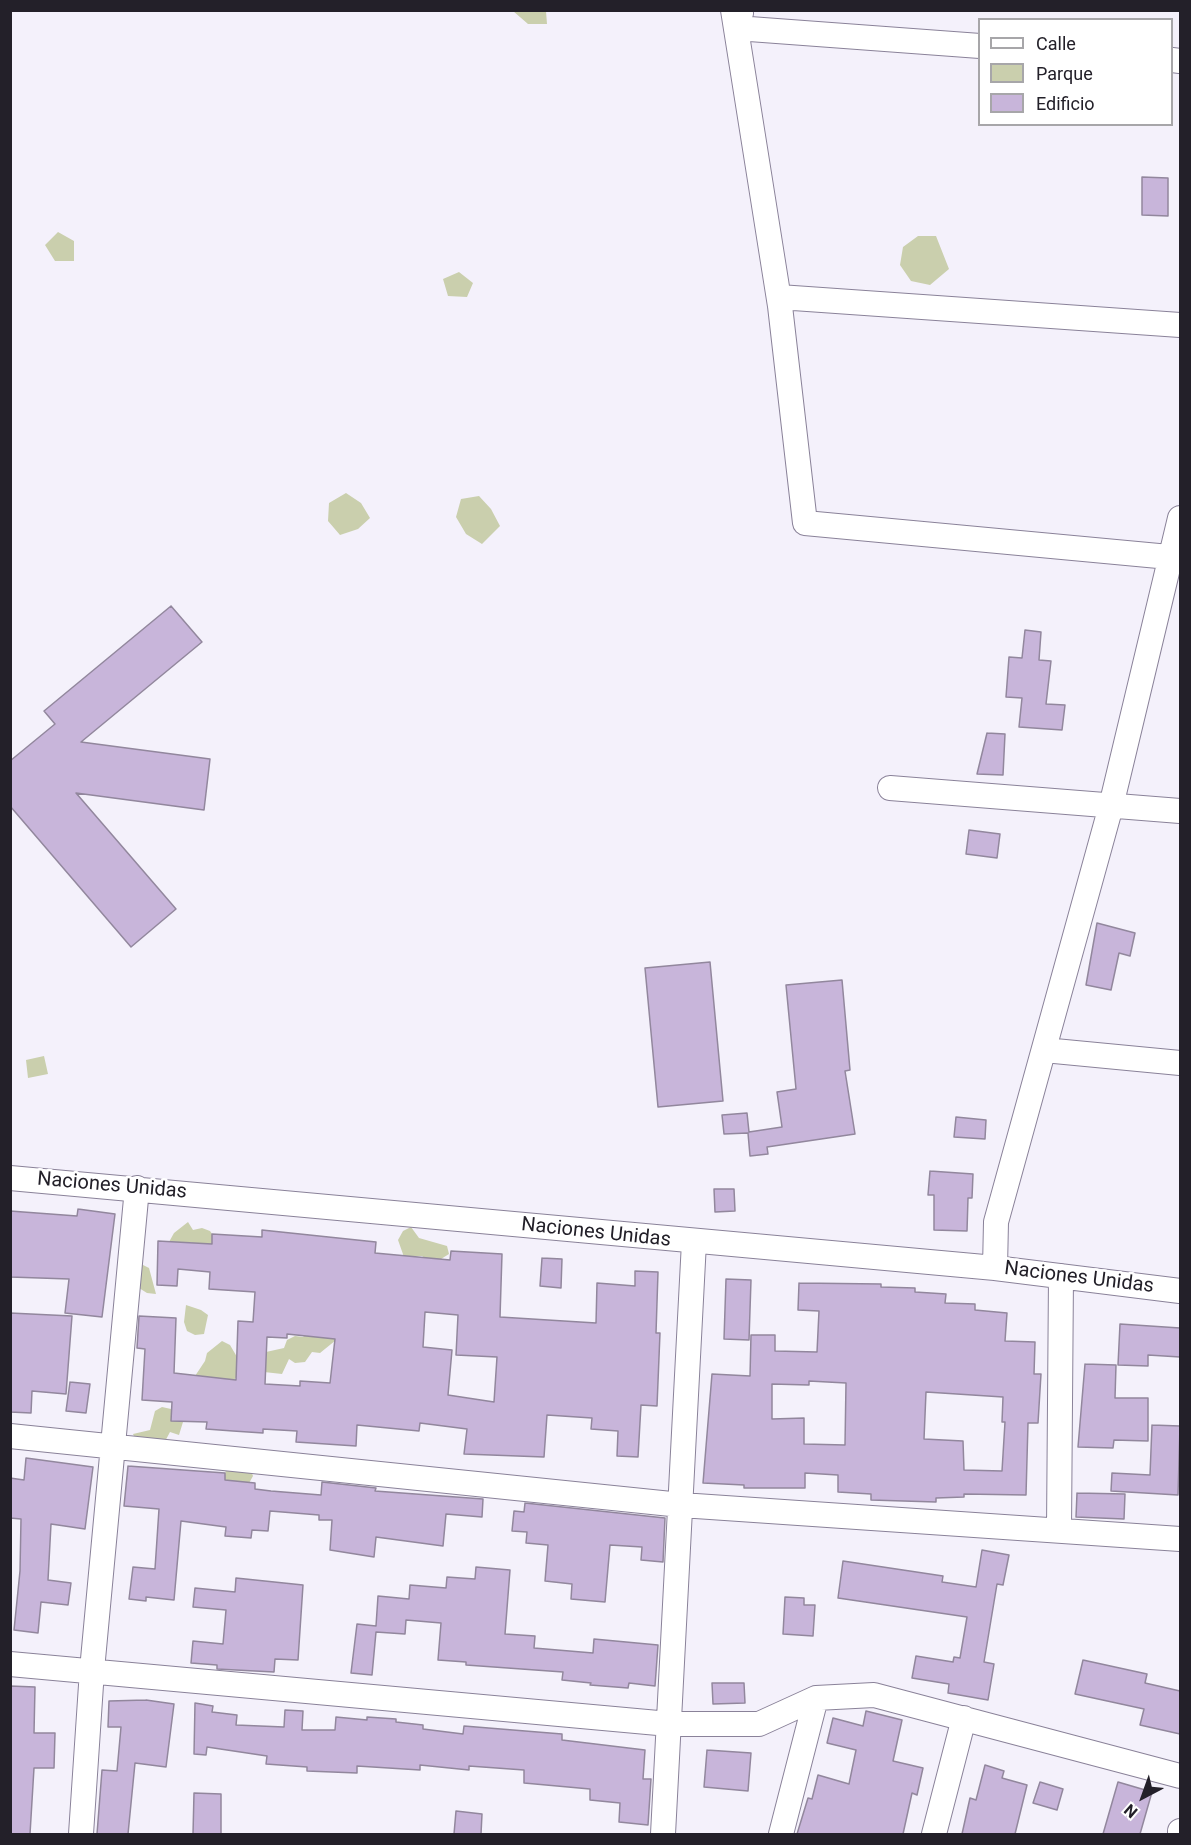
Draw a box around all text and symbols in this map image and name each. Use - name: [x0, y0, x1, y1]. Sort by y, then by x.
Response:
- legend: [978, 18, 1173, 126]
- text: Calle: [1036, 33, 1076, 54]
- text: Parque: [1036, 63, 1093, 84]
- text: Edificio: [1036, 93, 1095, 114]
- street label: Naciones Unidas: [36, 1168, 188, 1204]
- street label: Naciones Unidas: [520, 1213, 672, 1253]
- street label: Naciones Unidas: [1003, 1257, 1155, 1299]
- north arrow: [1113, 1767, 1173, 1827]
- text: N: [1120, 1800, 1141, 1822]

